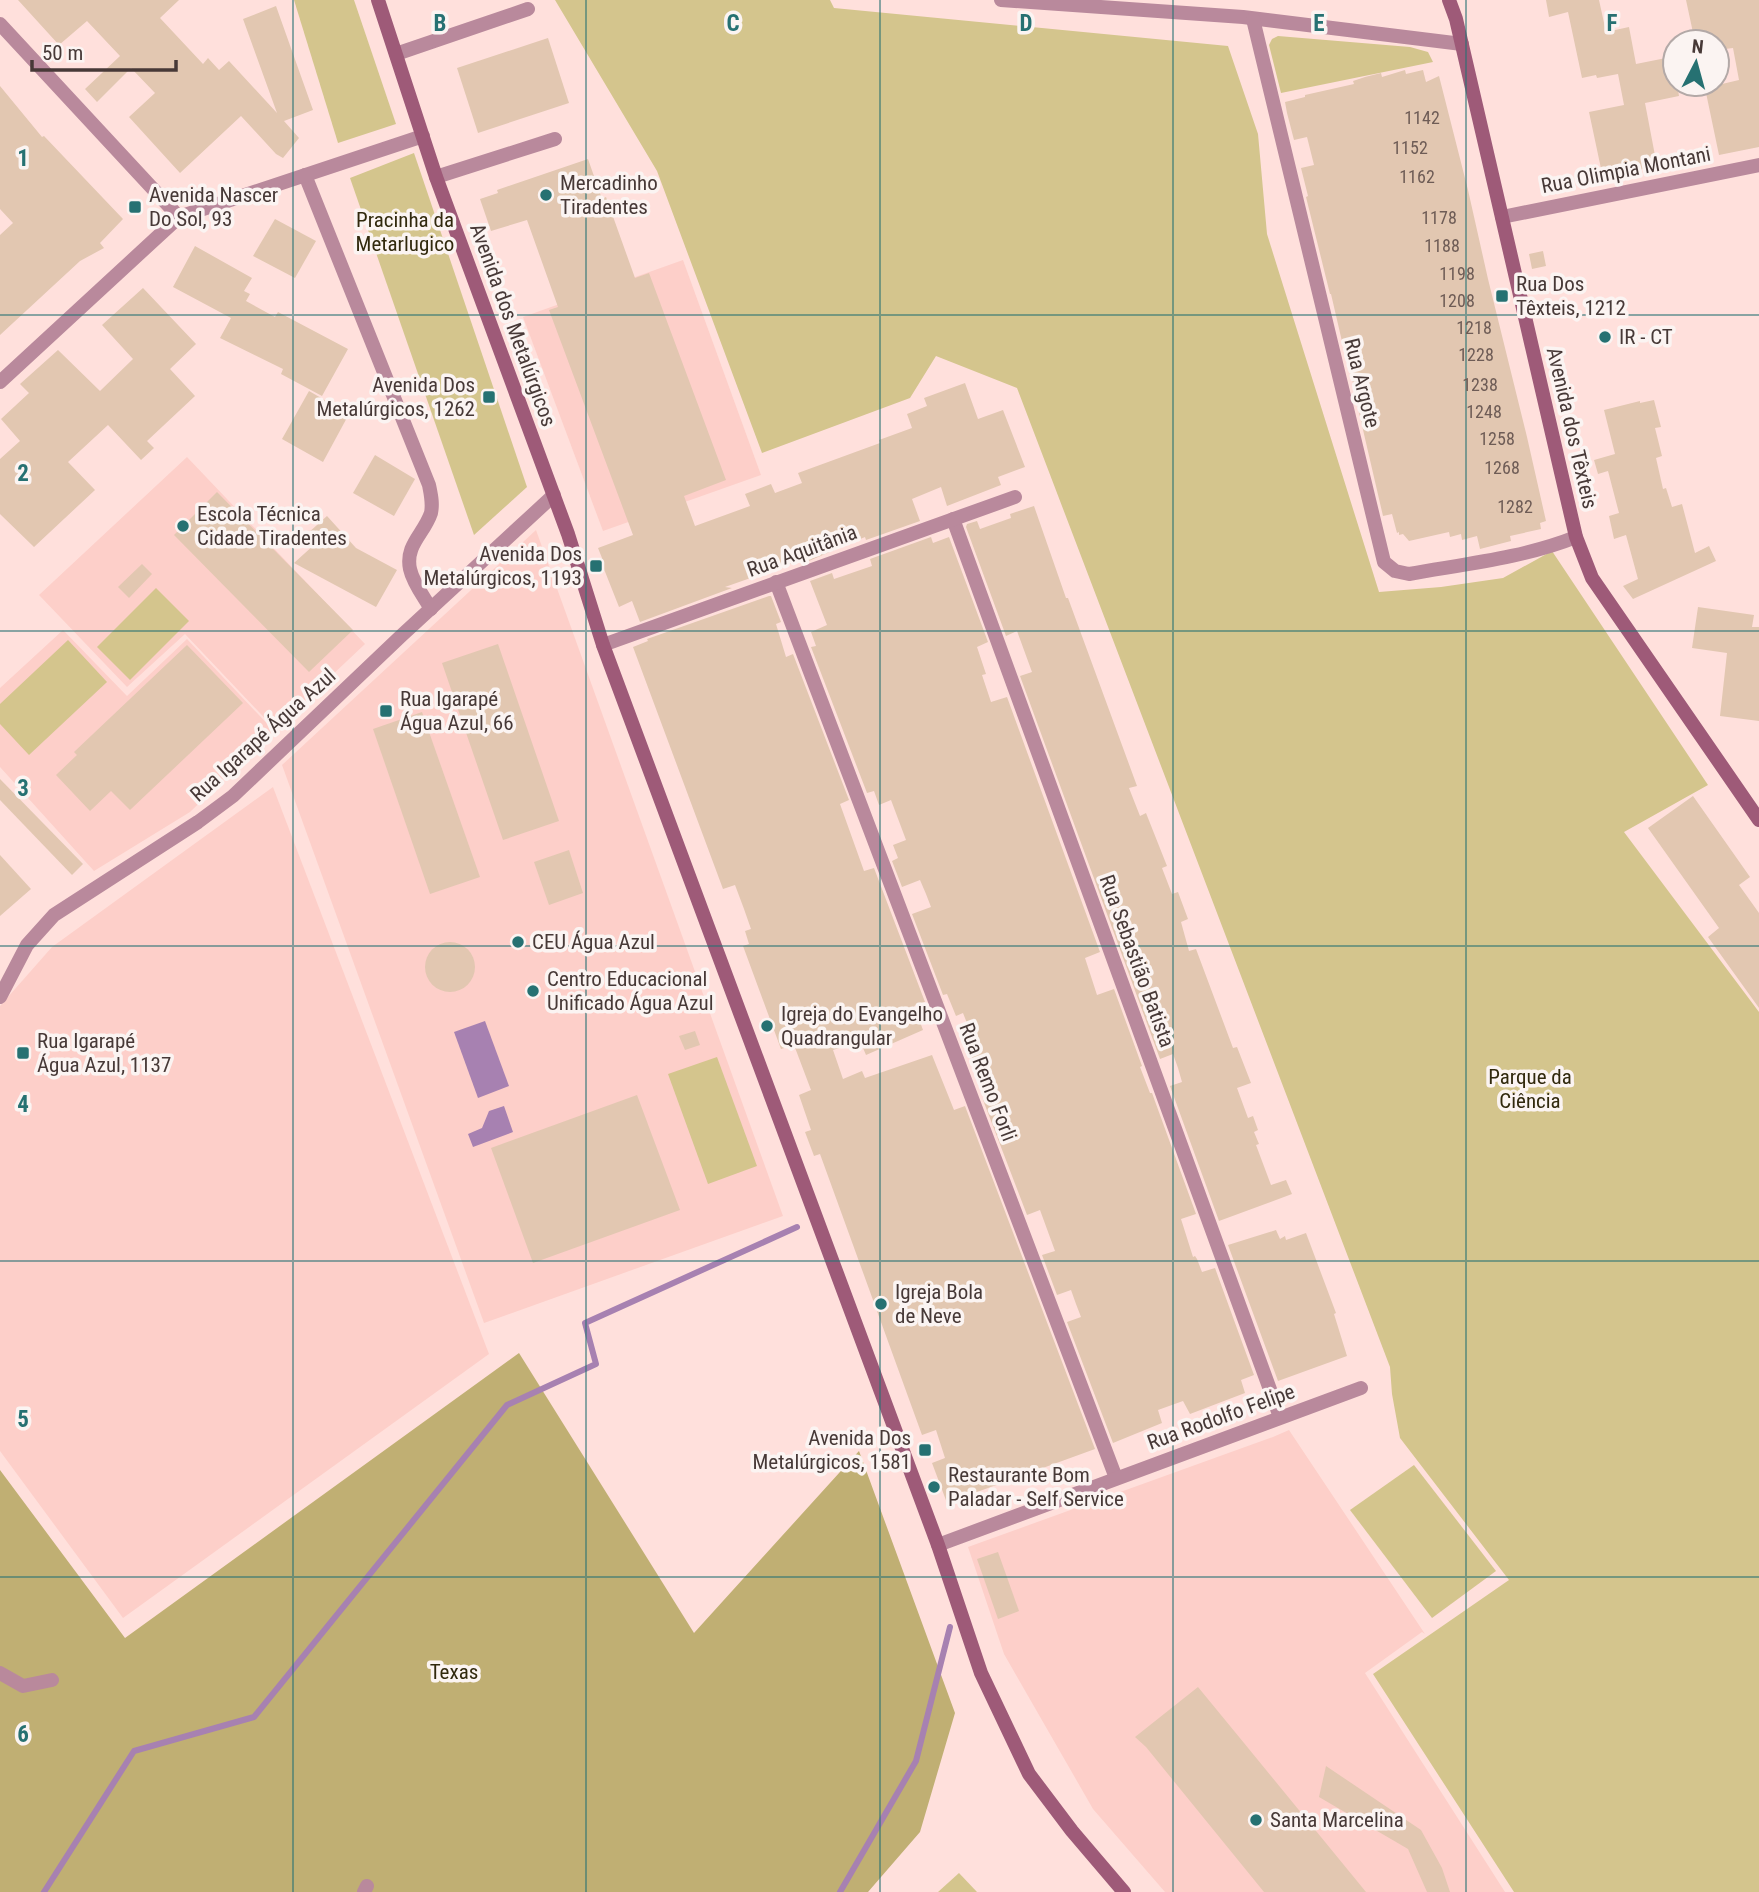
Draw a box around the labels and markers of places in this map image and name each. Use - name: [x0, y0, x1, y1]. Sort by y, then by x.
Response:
- place label: Mercadinho Tiradentes: [560, 171, 658, 219]
- place label: Avenida Nascer Do Sol, 93: [149, 183, 278, 231]
- marker: Mercadinho Tiradentes: [538, 187, 554, 203]
- marker: Avenida Nascer Do Sol, 93: [127, 199, 143, 215]
- place label: Rua Dos Têxteis, 1212: [1516, 272, 1626, 320]
- marker: Rua Dos Têxteis, 1212: [1494, 288, 1510, 304]
- place label: IR - CT: [1619, 325, 1673, 349]
- marker: IR - CT: [1597, 329, 1613, 345]
- place label: Avenida Dos Metalúrgicos, 1262: [316, 373, 475, 421]
- marker: Avenida Dos Metalúrgicos, 1262: [481, 389, 497, 405]
- place label: Escola Técnica Cidade Tiradentes: [197, 502, 347, 550]
- marker: Escola Técnica Cidade Tiradentes: [175, 518, 191, 534]
- place label: Avenida Dos Metalúrgicos, 1193: [423, 542, 582, 590]
- marker: Avenida Dos Metalúrgicos, 1193: [588, 558, 604, 574]
- place label: Rua Igarapé Água Azul, 66: [400, 687, 514, 735]
- marker: Rua Igarapé Água Azul, 66: [378, 703, 394, 719]
- place label: CEU Água Azul: [532, 930, 655, 954]
- marker: CEU Água Azul: [510, 934, 526, 950]
- place label: Centro Educacional Unificado Água Azul: [547, 967, 714, 1015]
- marker: Centro Educacional Unificado Água Azul: [525, 983, 541, 999]
- place label: Igreja do Evangelho Quadrangular: [781, 1002, 943, 1050]
- marker: Igreja do Evangelho Quadrangular: [759, 1018, 775, 1034]
- place label: Rua Igarapé Água Azul, 1137: [37, 1029, 171, 1077]
- marker: Rua Igarapé Água Azul, 1137: [15, 1045, 31, 1061]
- place label: Igreja Bola de Neve: [895, 1280, 983, 1328]
- marker: Igreja Bola de Neve: [873, 1296, 889, 1312]
- place label: Avenida Dos Metalúrgicos, 1581: [752, 1426, 911, 1474]
- marker: Avenida Dos Metalúrgicos, 1581: [917, 1442, 933, 1458]
- place label: Restaurante Bom Paladar - Self Service: [948, 1463, 1124, 1511]
- marker: Restaurante Bom Paladar - Self Service: [926, 1479, 942, 1495]
- place label: Santa Marcelina: [1270, 1808, 1404, 1832]
- marker: Santa Marcelina: [1248, 1812, 1264, 1828]

